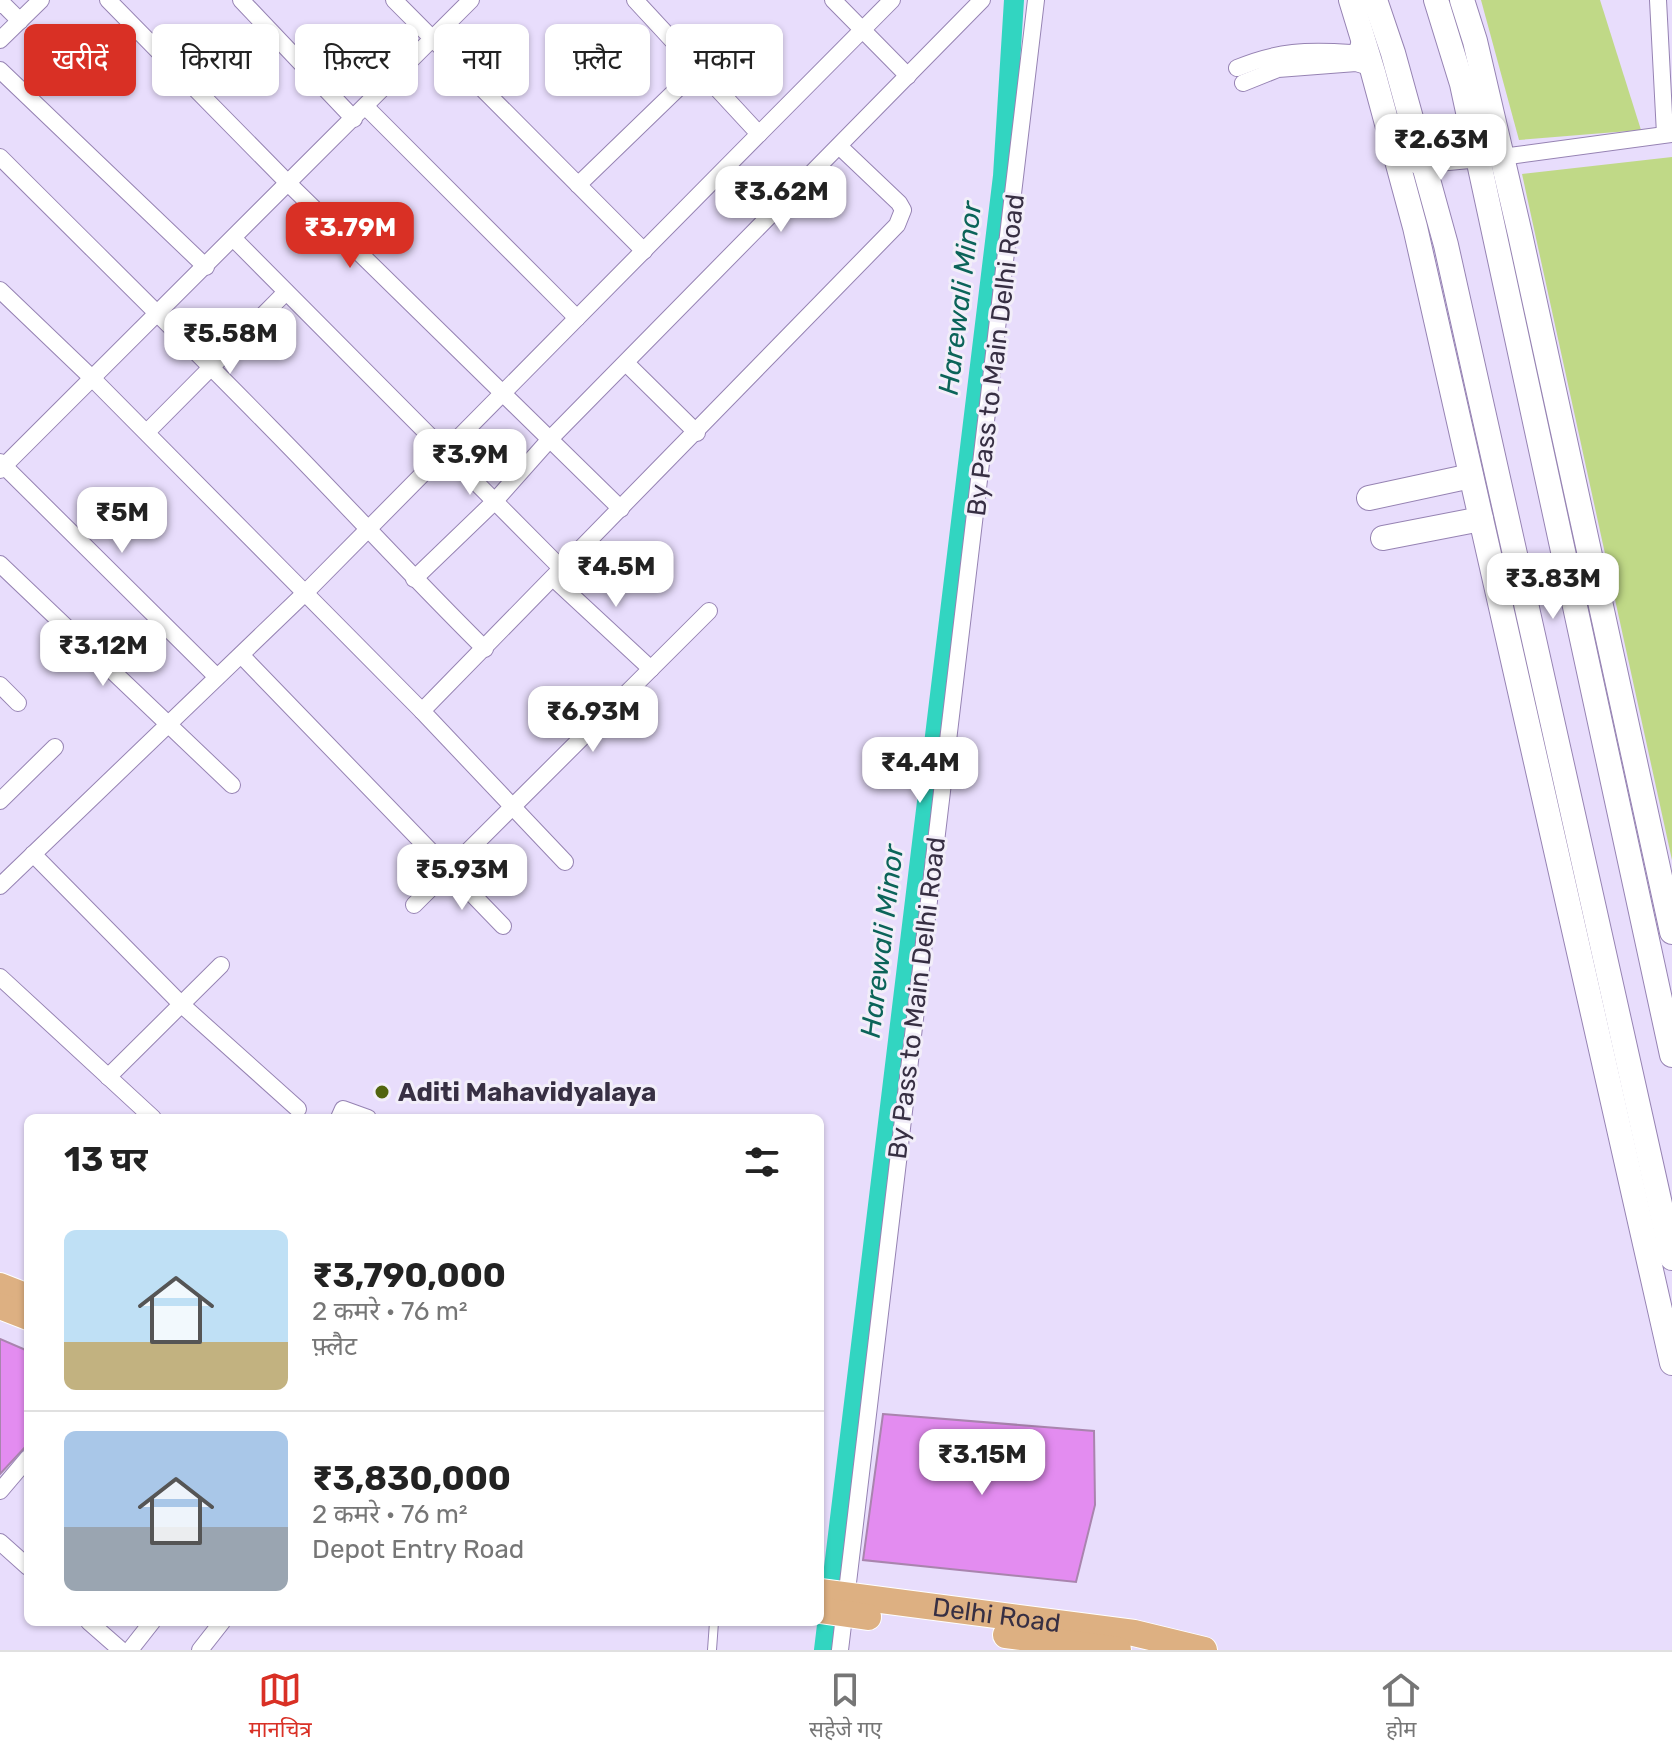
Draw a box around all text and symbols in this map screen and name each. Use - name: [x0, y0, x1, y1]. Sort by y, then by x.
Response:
- chip: खरीदें: [24, 24, 136, 96]
- chip: किराया: [152, 24, 279, 96]
- chip: फ़िल्टर: [295, 24, 418, 96]
- chip: नया: [434, 24, 529, 96]
- chip: फ़्लैट: [545, 24, 650, 96]
- chip: मकान: [666, 24, 783, 96]
- pin: ₹2.63M: [1376, 114, 1506, 182]
- text: ₹2.63M: [1393, 124, 1489, 155]
- pin: ₹3.62M: [716, 166, 846, 234]
- text: ₹3.62M: [733, 176, 829, 207]
- street label: By Pass to Main Delhi Road: [961, 192, 1031, 518]
- water label: Harewali Minor: [932, 198, 988, 396]
- pin: ₹3.79M: [285, 202, 415, 270]
- text: ₹3.79M: [304, 212, 396, 243]
- pin: ₹5.58M: [165, 308, 295, 376]
- text: ₹5.58M: [182, 318, 278, 349]
- pin: ₹3.9M: [414, 429, 526, 497]
- text: ₹3.9M: [431, 439, 509, 470]
- pin: ₹5M: [83, 487, 161, 555]
- text: ₹5M: [95, 497, 149, 528]
- pin: ₹4.5M: [560, 541, 672, 609]
- text: ₹4.5M: [577, 551, 655, 582]
- pin: ₹3.83M: [1488, 553, 1618, 621]
- text: ₹3.83M: [1505, 563, 1601, 594]
- pin: ₹3.12M: [38, 620, 168, 688]
- text: ₹3.12M: [58, 630, 148, 661]
- pin: ₹6.93M: [528, 686, 658, 754]
- text: ₹6.93M: [546, 696, 640, 727]
- pin: ₹4.4M: [864, 737, 976, 805]
- text: ₹4.4M: [880, 747, 960, 778]
- street label: By Pass to Main Delhi Road: [882, 835, 952, 1161]
- water label: Harewali Minor: [854, 841, 910, 1039]
- pin: ₹5.93M: [397, 844, 527, 912]
- text: ₹5.93M: [415, 854, 509, 885]
- place label: Aditi Mahavidyalaya: [398, 1077, 656, 1108]
- marker: Aditi Mahavidyalaya: [373, 1083, 391, 1101]
- text: 13 घर: [64, 1139, 148, 1180]
- icon: filters: [740, 1140, 784, 1184]
- text: ₹3,790,000: [312, 1255, 506, 1296]
- icon: home: [128, 1262, 224, 1358]
- text: 2 कमरे · 76 m²: [312, 1296, 468, 1327]
- text: फ़्लैट: [312, 1331, 357, 1362]
- pin: ₹3.15M: [917, 1429, 1047, 1497]
- text: ₹3.15M: [937, 1439, 1027, 1470]
- text: ₹3,830,000: [312, 1458, 511, 1499]
- icon: home: [128, 1463, 224, 1559]
- text: 2 कमरे · 76 m²: [312, 1499, 468, 1530]
- text: Depot Entry Road: [312, 1534, 524, 1565]
- street label: Delhi Road: [931, 1591, 1062, 1639]
- tab: मानचित्र: [249, 1668, 312, 1746]
- tab: सहेजे गए: [809, 1668, 882, 1746]
- tab: होम: [1379, 1668, 1423, 1746]

